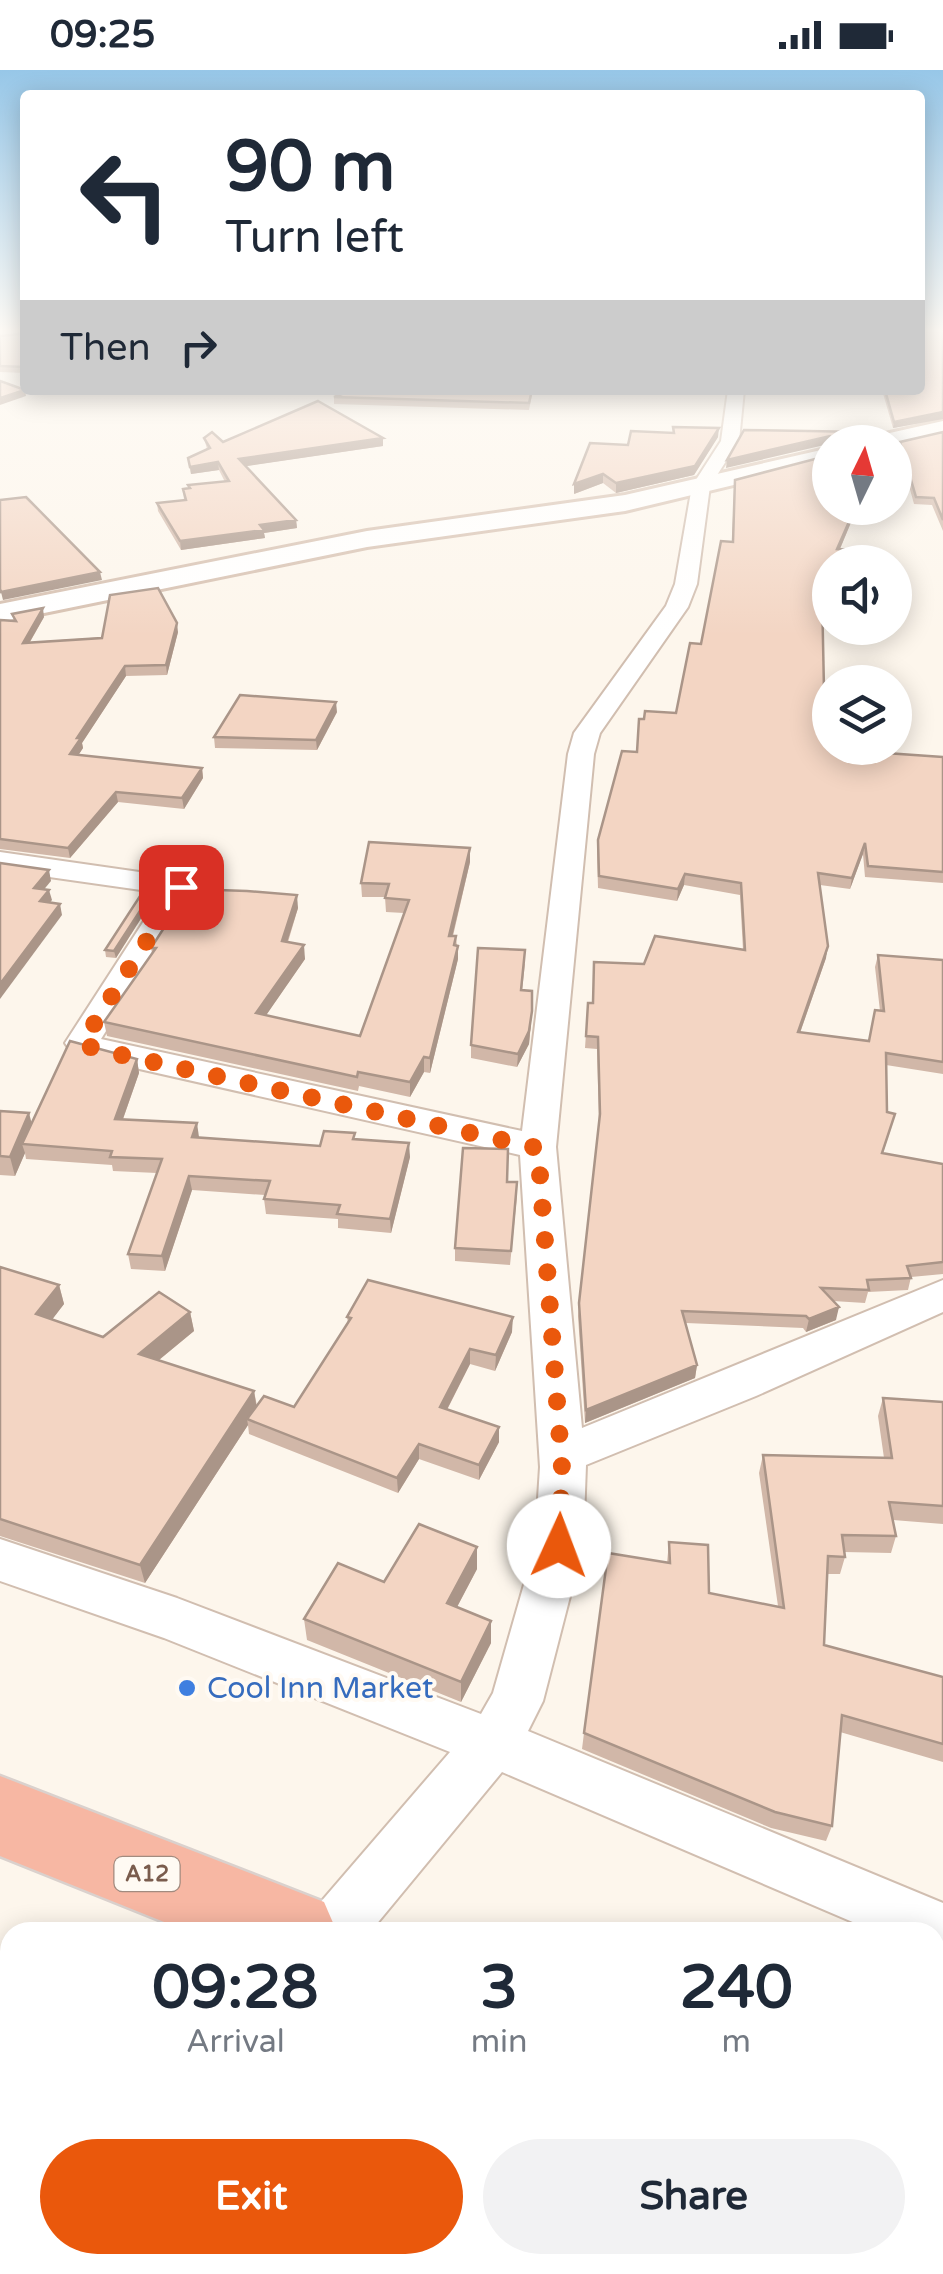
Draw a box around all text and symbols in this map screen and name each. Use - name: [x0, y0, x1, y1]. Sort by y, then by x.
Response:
- text: 09:25: [50, 12, 155, 58]
- text: 90 m: [225, 126, 395, 210]
- icon: left: [60, 130, 190, 260]
- text: Turn left: [225, 211, 404, 265]
- icon: right: [171, 320, 226, 375]
- text: Then: [60, 325, 151, 371]
- north arrow: [812, 425, 912, 525]
- map controls: [812, 425, 912, 765]
- button: sound: [812, 545, 912, 645]
- button: layers: [812, 665, 912, 765]
- pin: [139, 845, 224, 930]
- icon: arrive: [154, 860, 209, 915]
- position arrow: [507, 1494, 611, 1598]
- place label: Cool Inn Market: [207, 1670, 434, 1707]
- marker: Cool Inn Market: [176, 1677, 198, 1699]
- road number: A12: [114, 1857, 180, 1891]
- text: 09:28: [152, 1952, 319, 2024]
- text: 3: [480, 1952, 518, 2024]
- text: 240: [680, 1952, 793, 2024]
- text: Arrival: [186, 2023, 285, 2061]
- text: min: [471, 2023, 528, 2061]
- text: m: [722, 2023, 751, 2061]
- button: Exit: [40, 2139, 463, 2254]
- button: Share: [483, 2139, 905, 2254]

